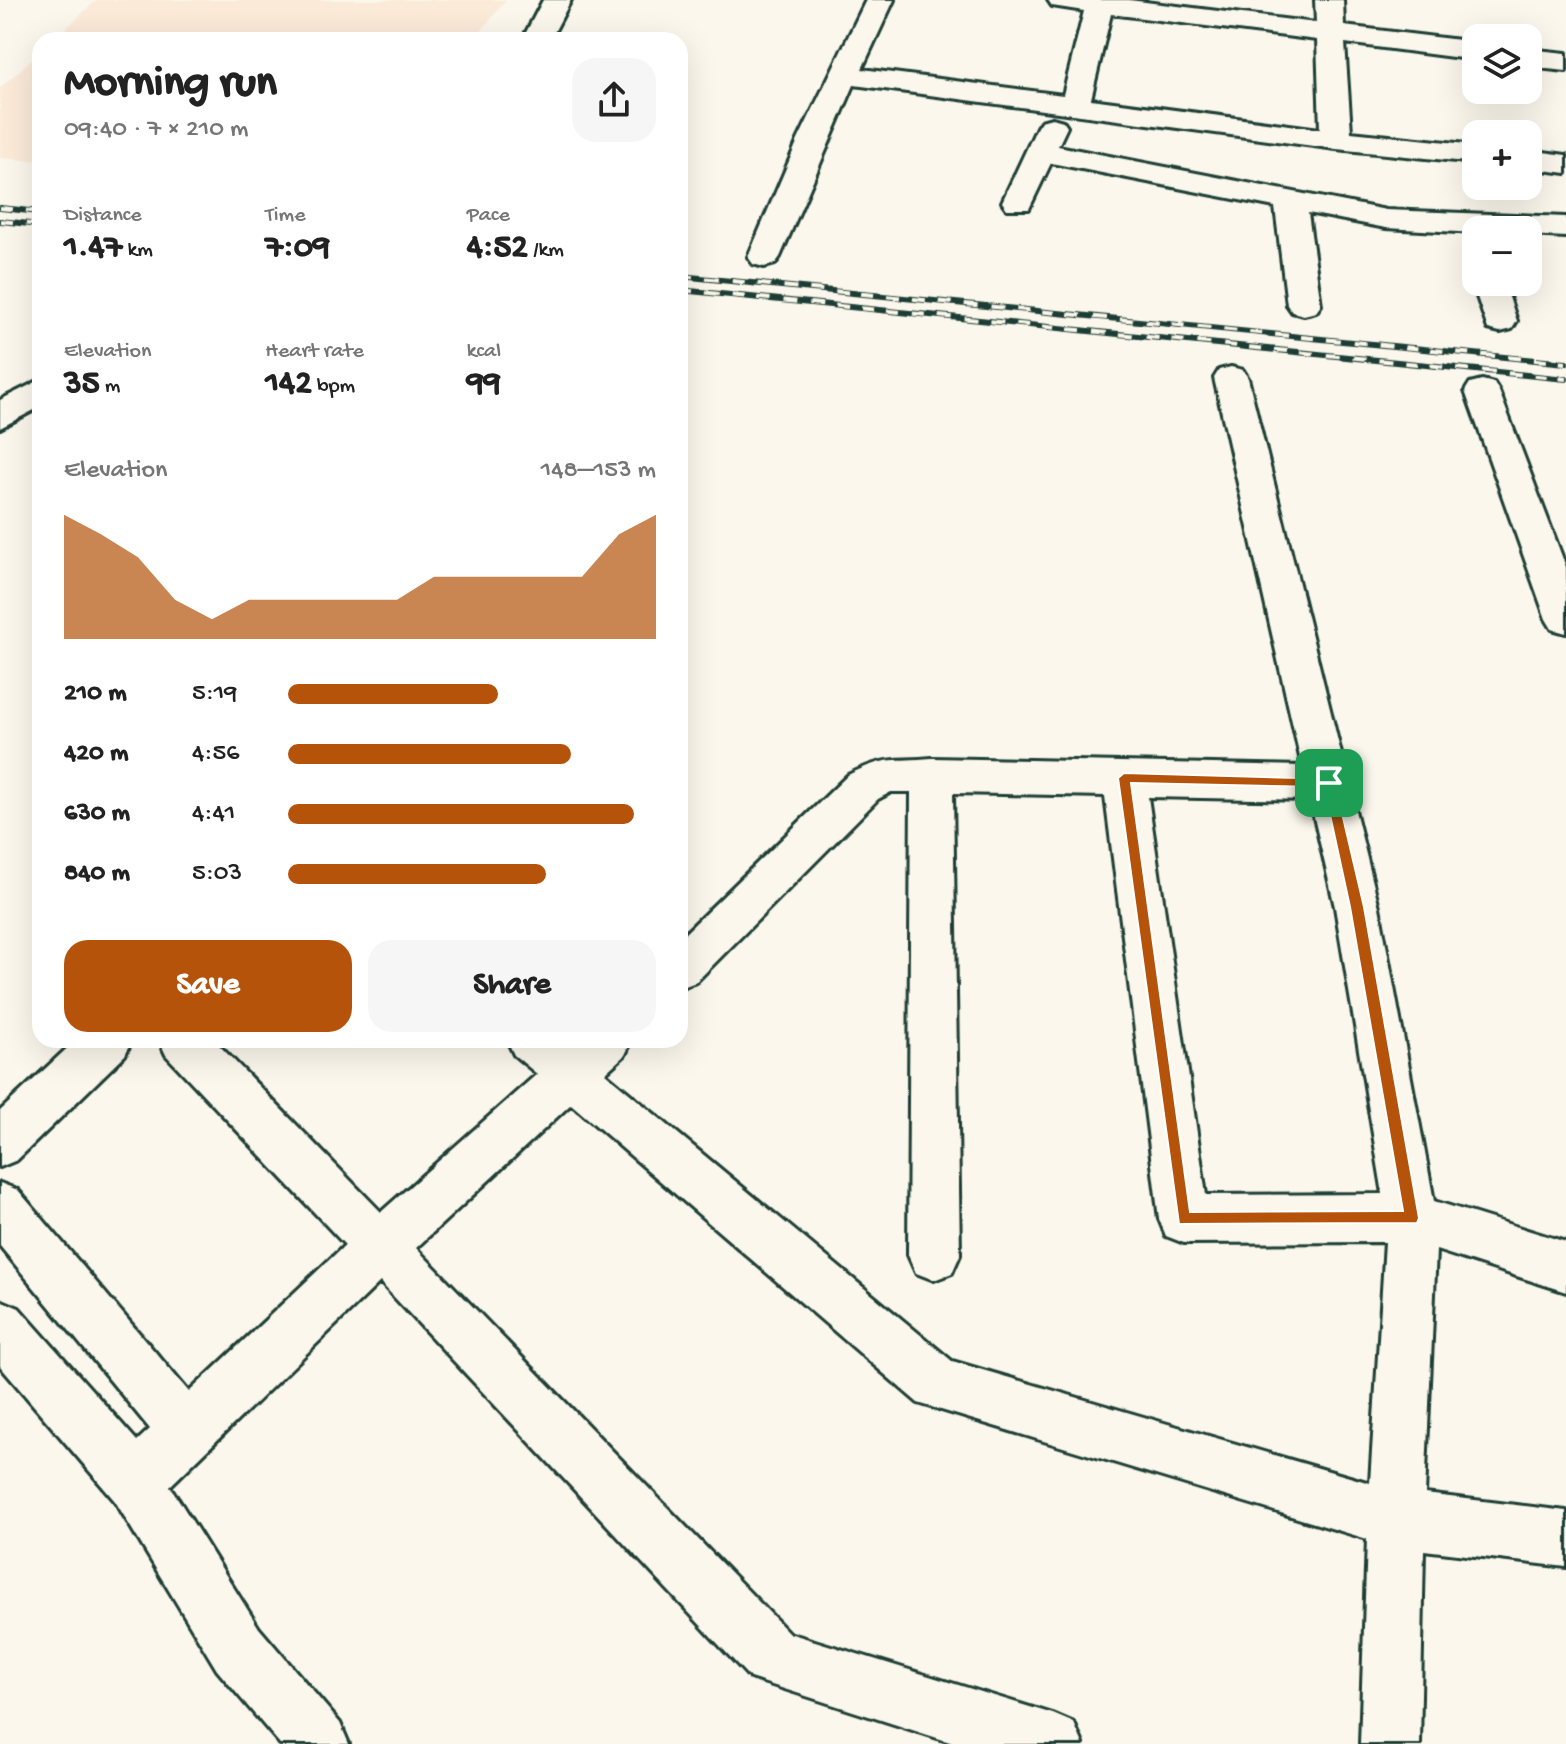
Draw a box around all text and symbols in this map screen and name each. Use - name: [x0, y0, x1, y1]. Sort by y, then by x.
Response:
- map controls: [1462, 24, 1542, 296]
- button: layers: [1462, 24, 1542, 104]
- button: share: [572, 58, 656, 142]
- text: Morning run: [64, 59, 277, 111]
- text: 09:40 · 7 × 210 m: [64, 115, 249, 146]
- button: +: [1462, 120, 1542, 200]
- text: Distance: [64, 203, 142, 229]
- text: Time: [265, 203, 306, 229]
- text: Pace: [467, 203, 510, 229]
- button: −: [1462, 216, 1542, 296]
- text: 1.47: [64, 229, 122, 269]
- text: 7:09: [265, 229, 330, 269]
- text: 4:52: [467, 229, 528, 269]
- text: km: [122, 238, 153, 264]
- text: /km: [528, 238, 564, 264]
- text: Elevation: [64, 339, 151, 365]
- text: Heart rate: [265, 339, 364, 365]
- text: kcal: [467, 339, 501, 365]
- text: 35: [64, 365, 100, 405]
- text: 142: [265, 365, 312, 405]
- text: 99: [467, 365, 501, 405]
- text: m: [100, 374, 120, 400]
- text: bpm: [312, 374, 355, 400]
- text: Elevation: [64, 456, 167, 487]
- text: 148–153 m: [541, 456, 656, 487]
- text: 210 m: [64, 679, 127, 710]
- text: 5:19: [192, 679, 237, 710]
- text: 420 m: [64, 739, 128, 770]
- text: 4:56: [192, 739, 239, 770]
- pin: [1295, 749, 1363, 817]
- icon: arrive: [1307, 761, 1351, 805]
- text: 630 m: [64, 799, 130, 830]
- text: 4:41: [192, 799, 235, 830]
- text: 840 m: [64, 859, 130, 890]
- text: 5:03: [192, 859, 242, 890]
- button: Save: [64, 940, 352, 1032]
- button: Share: [368, 940, 656, 1032]

